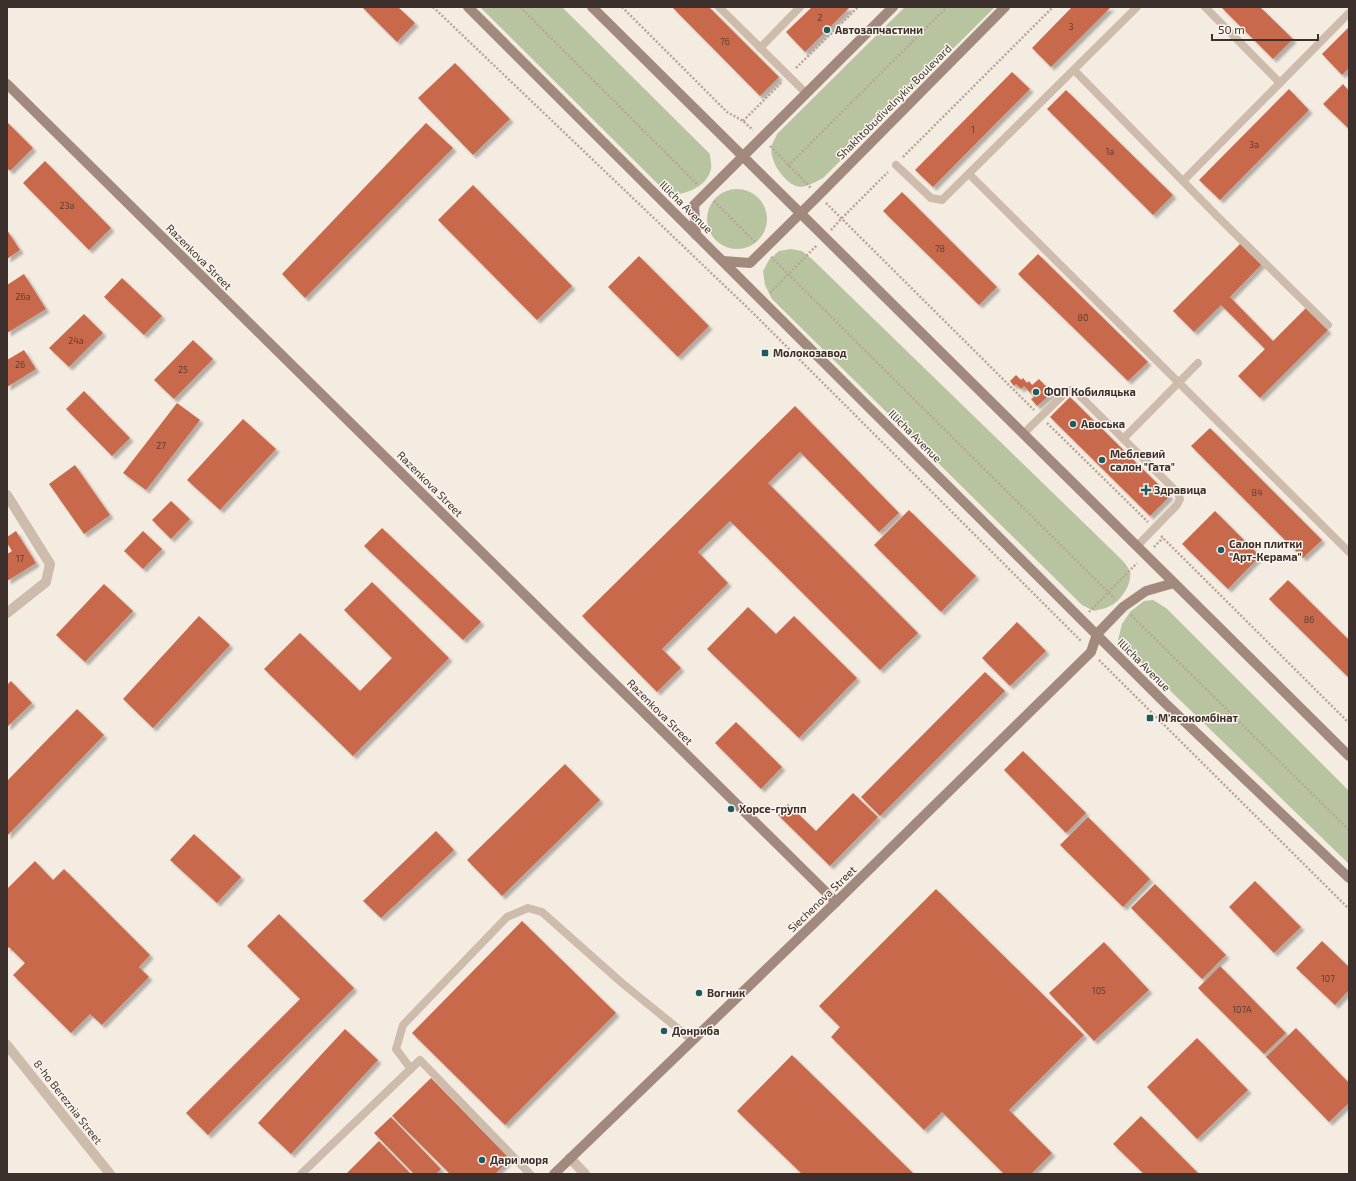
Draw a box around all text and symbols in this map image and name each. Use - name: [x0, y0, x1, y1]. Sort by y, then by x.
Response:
- house number: 2: [817, 12, 823, 23]
- scale bar: [1212, 16, 1318, 42]
- house number: 3: [1068, 21, 1074, 32]
- text: 50 m: [1218, 22, 1245, 36]
- place label: Автозапчастини: [835, 23, 923, 36]
- marker: Автозапчастини: [822, 25, 832, 35]
- house number: 76: [720, 36, 730, 47]
- street label: Shakhtobudivelnykiv Boulevard: [834, 42, 954, 162]
- house number: 1: [971, 124, 975, 135]
- house number: 3а: [1249, 139, 1259, 150]
- house number: 1а: [1106, 146, 1114, 157]
- street label: Illicha Avenue: [657, 178, 715, 236]
- house number: 23а: [59, 200, 75, 211]
- street label: Razenkova Street: [164, 221, 235, 292]
- house number: 78: [935, 243, 945, 254]
- house number: 26а: [15, 291, 31, 302]
- house number: 80: [1078, 312, 1088, 323]
- house number: 24а: [68, 335, 84, 346]
- place label: Молокозавод: [773, 346, 847, 359]
- marker: Молокозавод: [760, 348, 770, 358]
- house number: 26: [15, 359, 25, 370]
- house number: 25: [178, 364, 188, 375]
- place label: ФОП Кобиляцька: [1044, 385, 1136, 398]
- marker: ФОП Кобиляцька: [1031, 387, 1041, 397]
- street label: Illicha Avenue: [886, 407, 944, 465]
- place label: Авоська: [1081, 417, 1125, 430]
- marker: Авоська: [1068, 419, 1078, 429]
- house number: 27: [156, 440, 166, 451]
- place label: Меблевий салон "Гата": [1110, 447, 1175, 473]
- street label: Razenkova Street: [395, 448, 466, 519]
- marker: Меблевий салон "Гата": [1097, 455, 1107, 465]
- place label: Здравица: [1154, 483, 1206, 496]
- marker: Здравица: [1141, 485, 1151, 495]
- house number: 84: [1252, 487, 1263, 498]
- place label: Салон плитки "Арт-Керама": [1229, 537, 1302, 563]
- marker: Салон плитки "Арт-Керама": [1216, 545, 1226, 555]
- house number: 17: [16, 553, 24, 564]
- house number: 86: [1304, 614, 1314, 625]
- street label: Illicha Avenue: [1115, 636, 1173, 694]
- street label: Razenkova Street: [625, 676, 696, 747]
- place label: М'ясокомбінат: [1158, 711, 1238, 724]
- marker: М'ясокомбінат: [1145, 713, 1155, 723]
- place label: Хорсе-групп: [739, 802, 806, 815]
- marker: Хорсе-групп: [726, 804, 736, 814]
- street label: Siechenova Street: [785, 863, 859, 935]
- house number: 107: [1321, 973, 1335, 984]
- house number: 105: [1092, 985, 1106, 996]
- place label: Вогник: [707, 986, 745, 999]
- marker: Вогник: [694, 988, 704, 998]
- house number: 107А: [1232, 1004, 1252, 1015]
- place label: Донриба: [672, 1024, 719, 1037]
- marker: Донриба: [659, 1026, 669, 1036]
- street label: 8-ho Bereznia Street: [31, 1057, 105, 1146]
- place label: Дари моря: [490, 1153, 548, 1166]
- marker: Дари моря: [477, 1155, 487, 1165]

